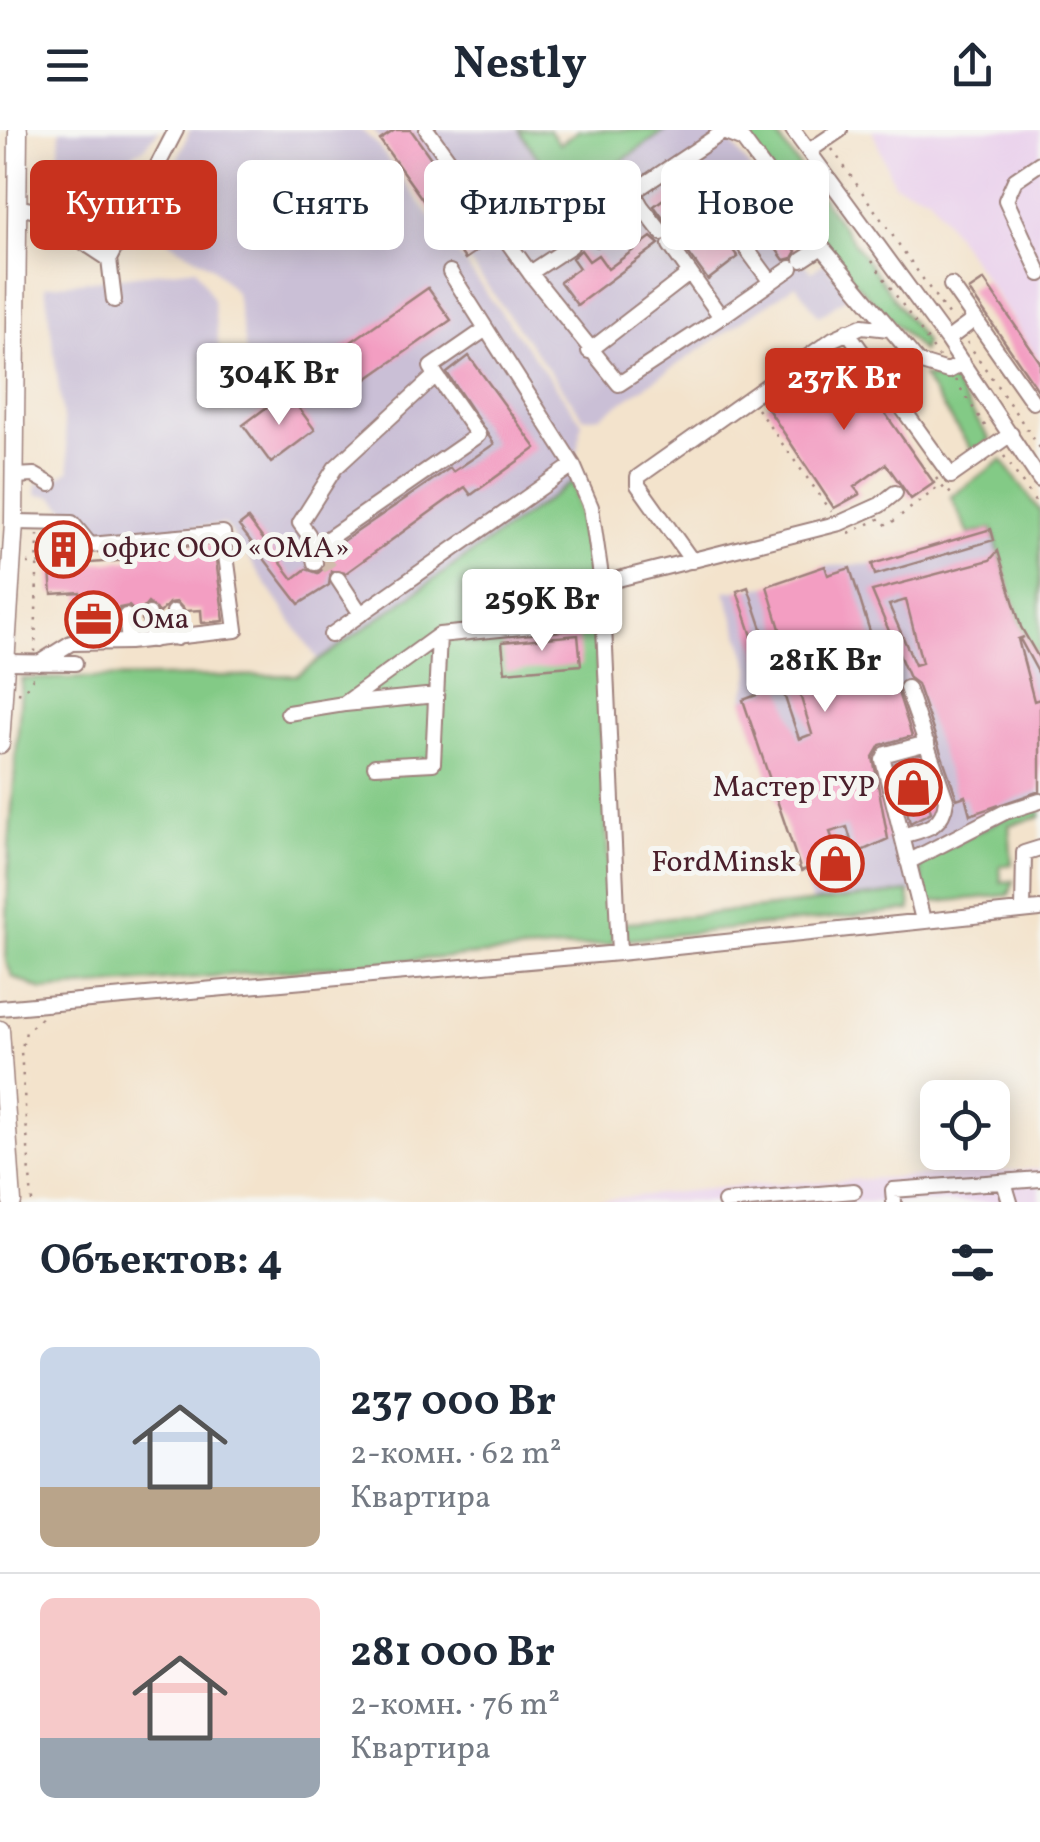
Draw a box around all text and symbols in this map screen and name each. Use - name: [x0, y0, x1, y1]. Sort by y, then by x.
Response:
- text: Nestly: [453, 34, 587, 97]
- icon: menu: [40, 38, 95, 93]
- icon: share: [945, 38, 1000, 93]
- chip: Купить: [30, 160, 217, 250]
- chip: Снять: [237, 160, 404, 250]
- chip: Фильтры: [424, 160, 641, 250]
- chip: Новое: [661, 160, 829, 250]
- pin: 304K Br: [187, 343, 371, 428]
- pin: 237K Br: [752, 348, 936, 433]
- text: 304K Br: [219, 353, 339, 397]
- text: 237K Br: [787, 358, 901, 402]
- building icon: офис ООО «ОМА»: [33, 519, 93, 579]
- place label: офис ООО «ОМА»: [102, 528, 350, 570]
- pin: 259K Br: [450, 569, 634, 654]
- text: 259K Br: [484, 579, 600, 623]
- office icon: Ома: [63, 590, 123, 650]
- place label: Ома: [132, 599, 189, 641]
- pin: 281K Br: [733, 630, 917, 715]
- text: 281K Br: [768, 640, 882, 684]
- shop icon: Мастер ГУР: [884, 758, 944, 818]
- place label: Мастер ГУР: [712, 767, 875, 809]
- shop icon: FordMinsk: [805, 833, 865, 893]
- place label: FordMinsk: [651, 842, 796, 884]
- map controls: [920, 1080, 1010, 1170]
- button: locate: [920, 1080, 1010, 1170]
- text: Объектов: 4: [40, 1233, 283, 1292]
- icon: filters: [945, 1235, 1000, 1290]
- text: 237 000 Br: [350, 1374, 556, 1433]
- icon: home: [120, 1387, 240, 1507]
- text: 2-комн. · 62 m²: [350, 1433, 562, 1477]
- text: Квартира: [350, 1477, 491, 1521]
- text: 281 000 Br: [350, 1625, 555, 1684]
- icon: home: [120, 1638, 240, 1758]
- text: 2-комн. · 76 m²: [350, 1684, 560, 1728]
- text: Квартира: [350, 1728, 491, 1772]

